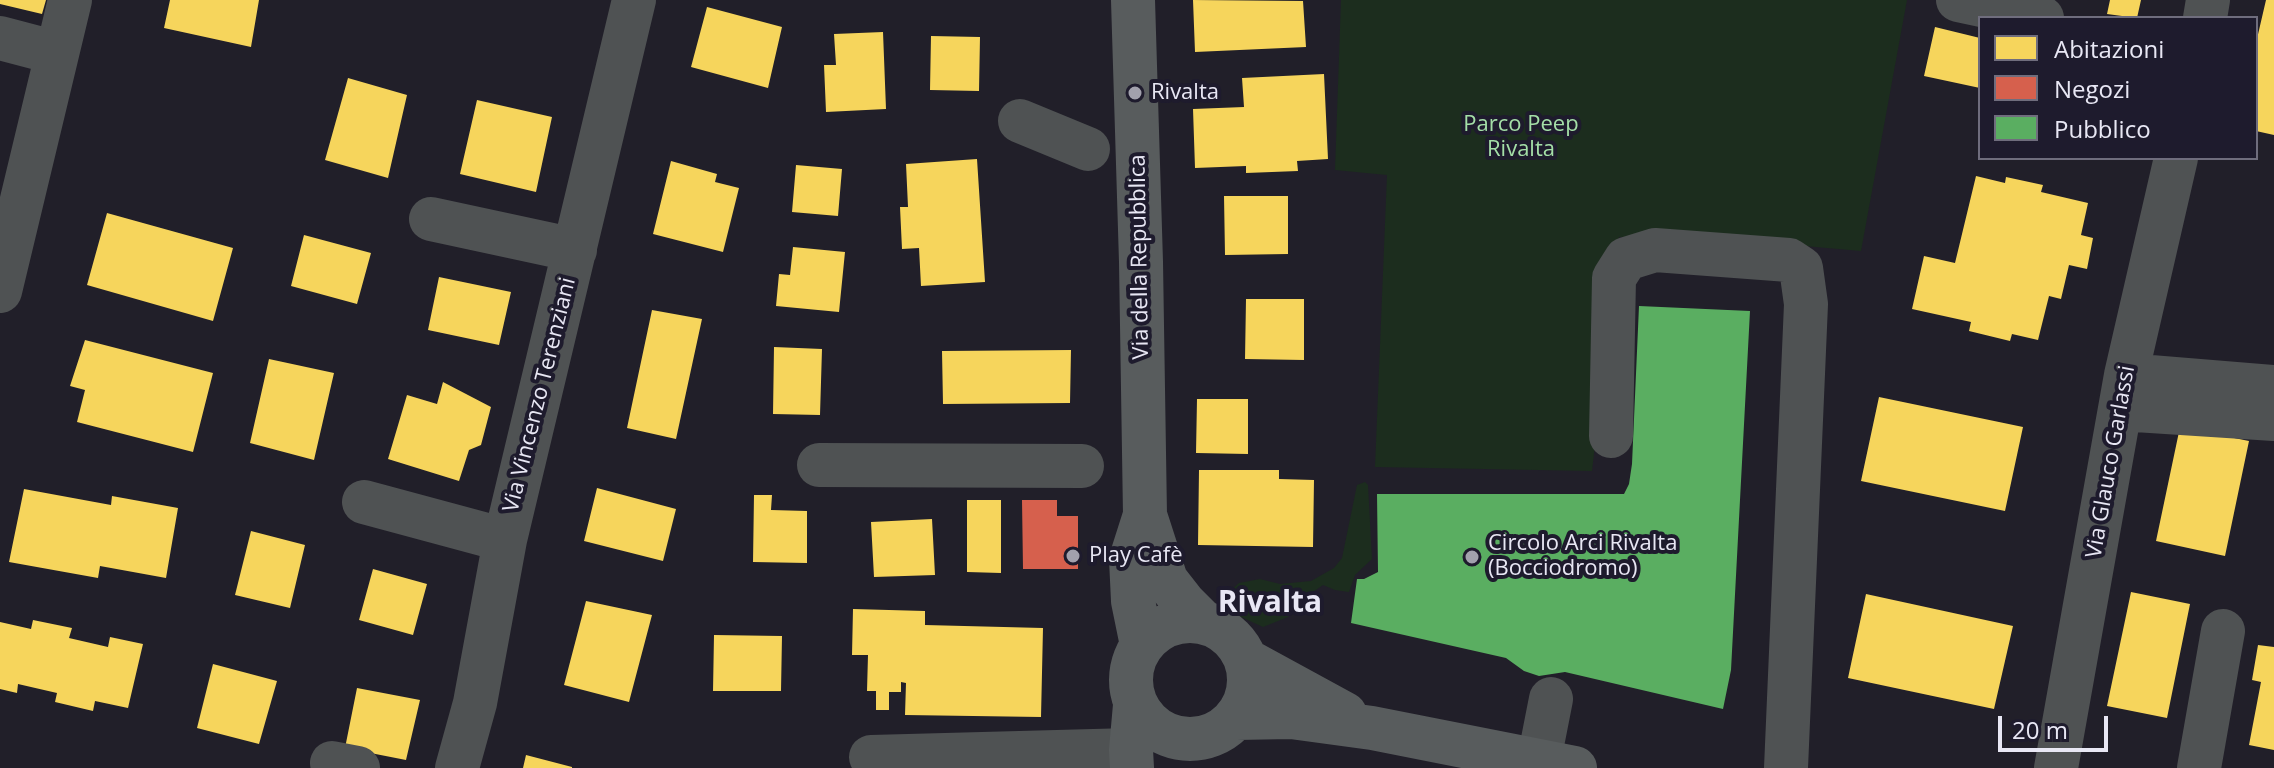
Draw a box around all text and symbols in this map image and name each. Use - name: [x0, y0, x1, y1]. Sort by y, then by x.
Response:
- legend: [1978, 16, 2258, 160]
- text: Abitazioni: [2054, 32, 2164, 65]
- text: Negozi: [2054, 72, 2130, 105]
- place label: Rivalta: [1151, 80, 1219, 106]
- marker: Rivalta: [1126, 84, 1144, 102]
- park label: Parco Peep Rivalta: [1463, 112, 1579, 164]
- text: Pubblico: [2054, 112, 2151, 145]
- street label: Via della Repubblica: [1125, 154, 1155, 360]
- street label: Via Vincenzo Terenziani: [498, 275, 582, 515]
- street label: Via Glauco Garlassi: [2081, 364, 2141, 560]
- place label: Circolo Arci Rivalta (Bocciodromo): [1488, 531, 1677, 582]
- place label: Play Cafè: [1089, 543, 1183, 569]
- marker: Play Cafè: [1064, 547, 1082, 565]
- marker: Circolo Arci Rivalta (Bocciodromo): [1463, 548, 1481, 566]
- district label: Rivalta: [1218, 585, 1322, 621]
- scale bar: [2002, 700, 2112, 750]
- text: 20 m: [2012, 713, 2068, 746]

